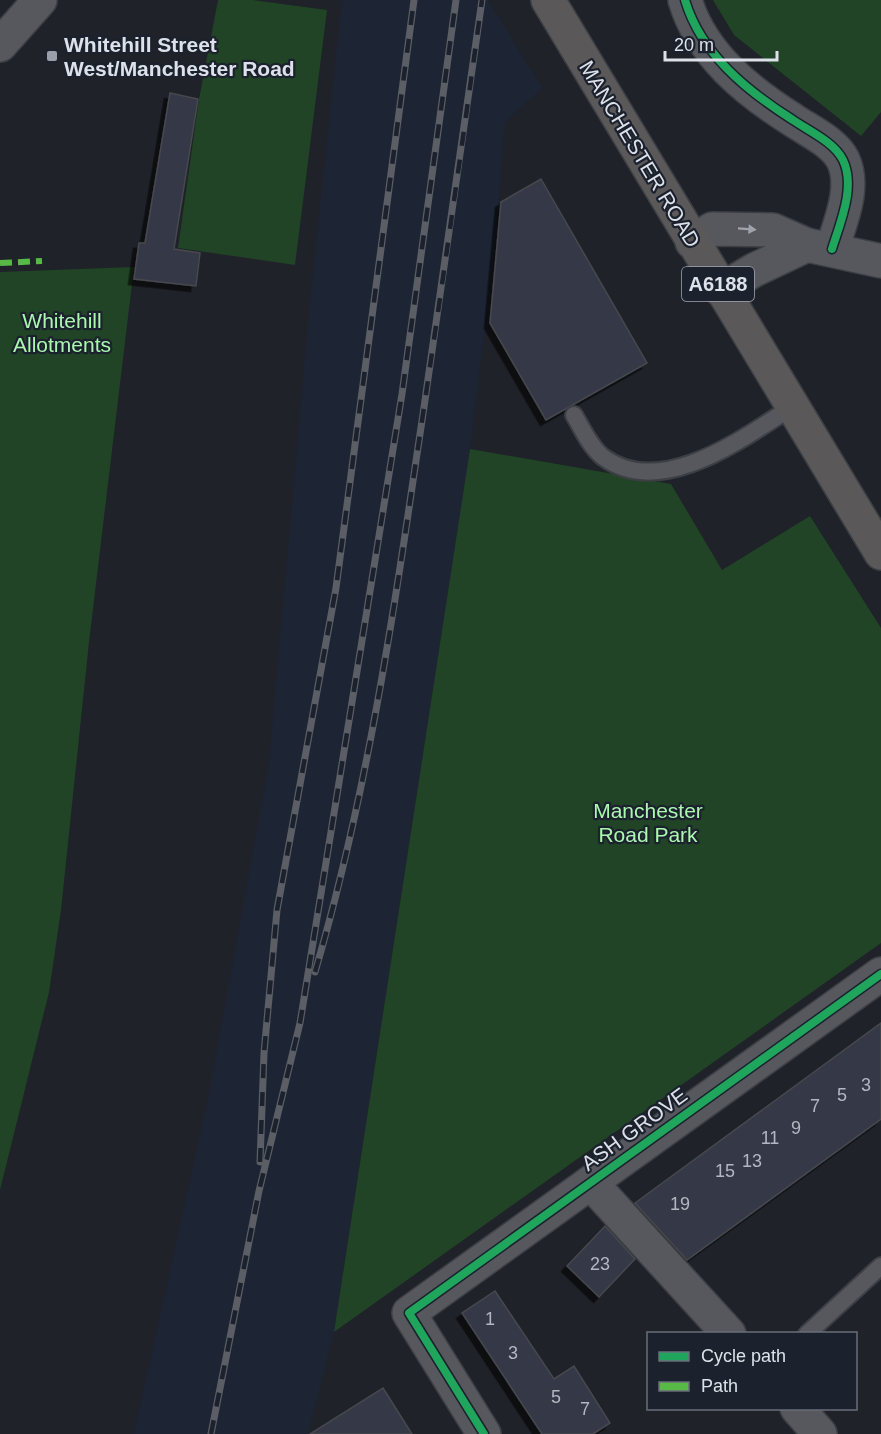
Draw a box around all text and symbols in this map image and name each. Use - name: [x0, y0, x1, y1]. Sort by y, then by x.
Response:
- scale bar: [665, 24, 778, 62]
- place label: Whitehill Street West/Manchester Road: [64, 33, 295, 80]
- text: 20 m: [674, 35, 714, 55]
- marker: Whitehill Street West/Manchester Road: [45, 49, 59, 63]
- street label: MANCHESTER ROAD: [575, 57, 705, 251]
- one-way arrow: [737, 224, 756, 233]
- road number: A6188: [682, 267, 754, 301]
- park label: Whitehill Allotments: [13, 309, 111, 356]
- park label: Manchester Road Park: [593, 799, 703, 846]
- house number: 3: [861, 1075, 871, 1095]
- street label: ASH GROVE: [577, 1083, 691, 1175]
- house number: 5: [837, 1085, 847, 1105]
- house number: 7: [810, 1096, 820, 1116]
- house number: 9: [791, 1118, 801, 1138]
- house number: 11: [761, 1128, 779, 1148]
- house number: 13: [742, 1151, 762, 1171]
- house number: 15: [715, 1161, 735, 1181]
- house number: 19: [670, 1194, 690, 1214]
- house number: 23: [590, 1254, 610, 1274]
- house number: 1: [485, 1309, 495, 1329]
- legend: [647, 1332, 857, 1410]
- house number: 3: [508, 1343, 518, 1363]
- text: Cycle path: [701, 1346, 786, 1366]
- text: Path: [701, 1376, 738, 1396]
- house number: 5: [551, 1387, 561, 1407]
- house number: 7: [580, 1399, 590, 1419]

